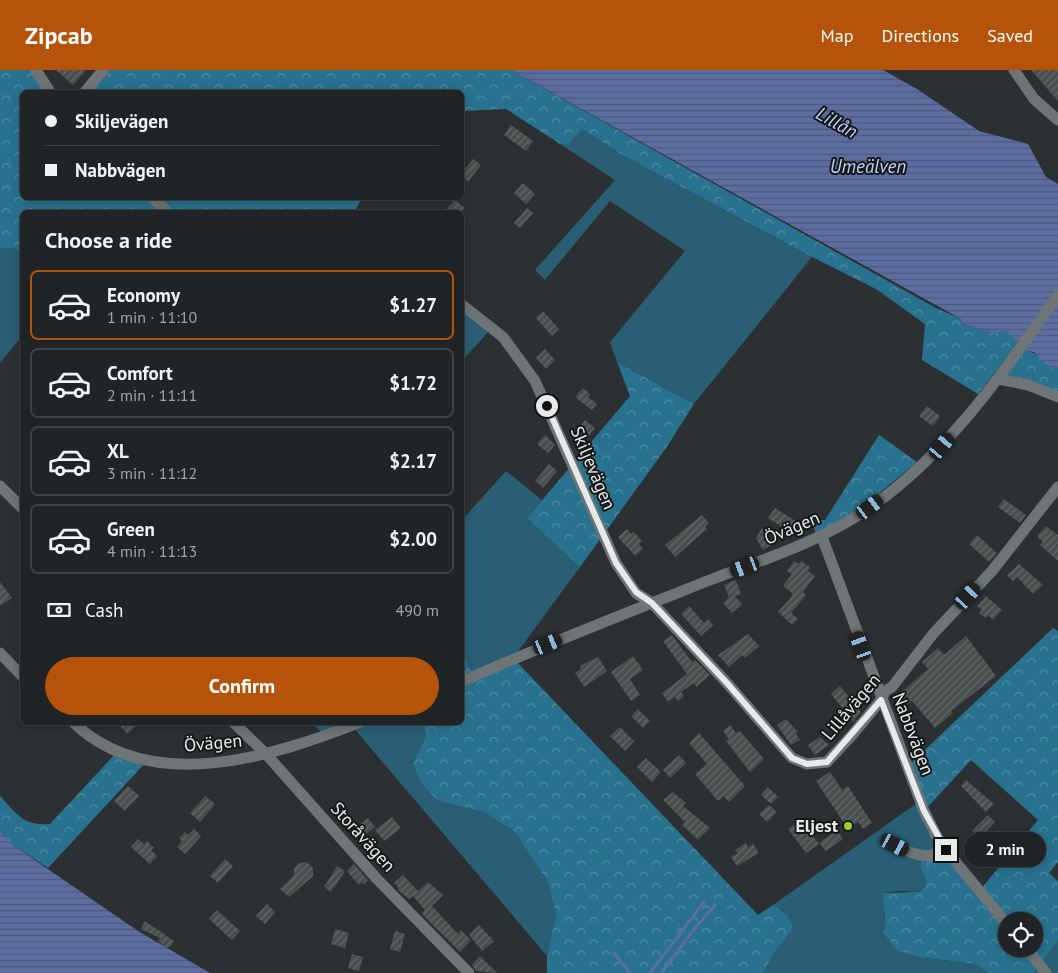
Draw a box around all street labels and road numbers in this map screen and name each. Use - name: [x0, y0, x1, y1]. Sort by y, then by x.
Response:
- street label: Skiljevägen: [566, 423, 621, 513]
- street label: Övägen: [760, 506, 823, 550]
- street label: Lillåvägen: [816, 669, 885, 745]
- street label: Nabbvägen: [887, 689, 940, 778]
- street label: Övägen: [183, 729, 243, 756]
- street label: Storåvägen: [326, 797, 401, 876]

